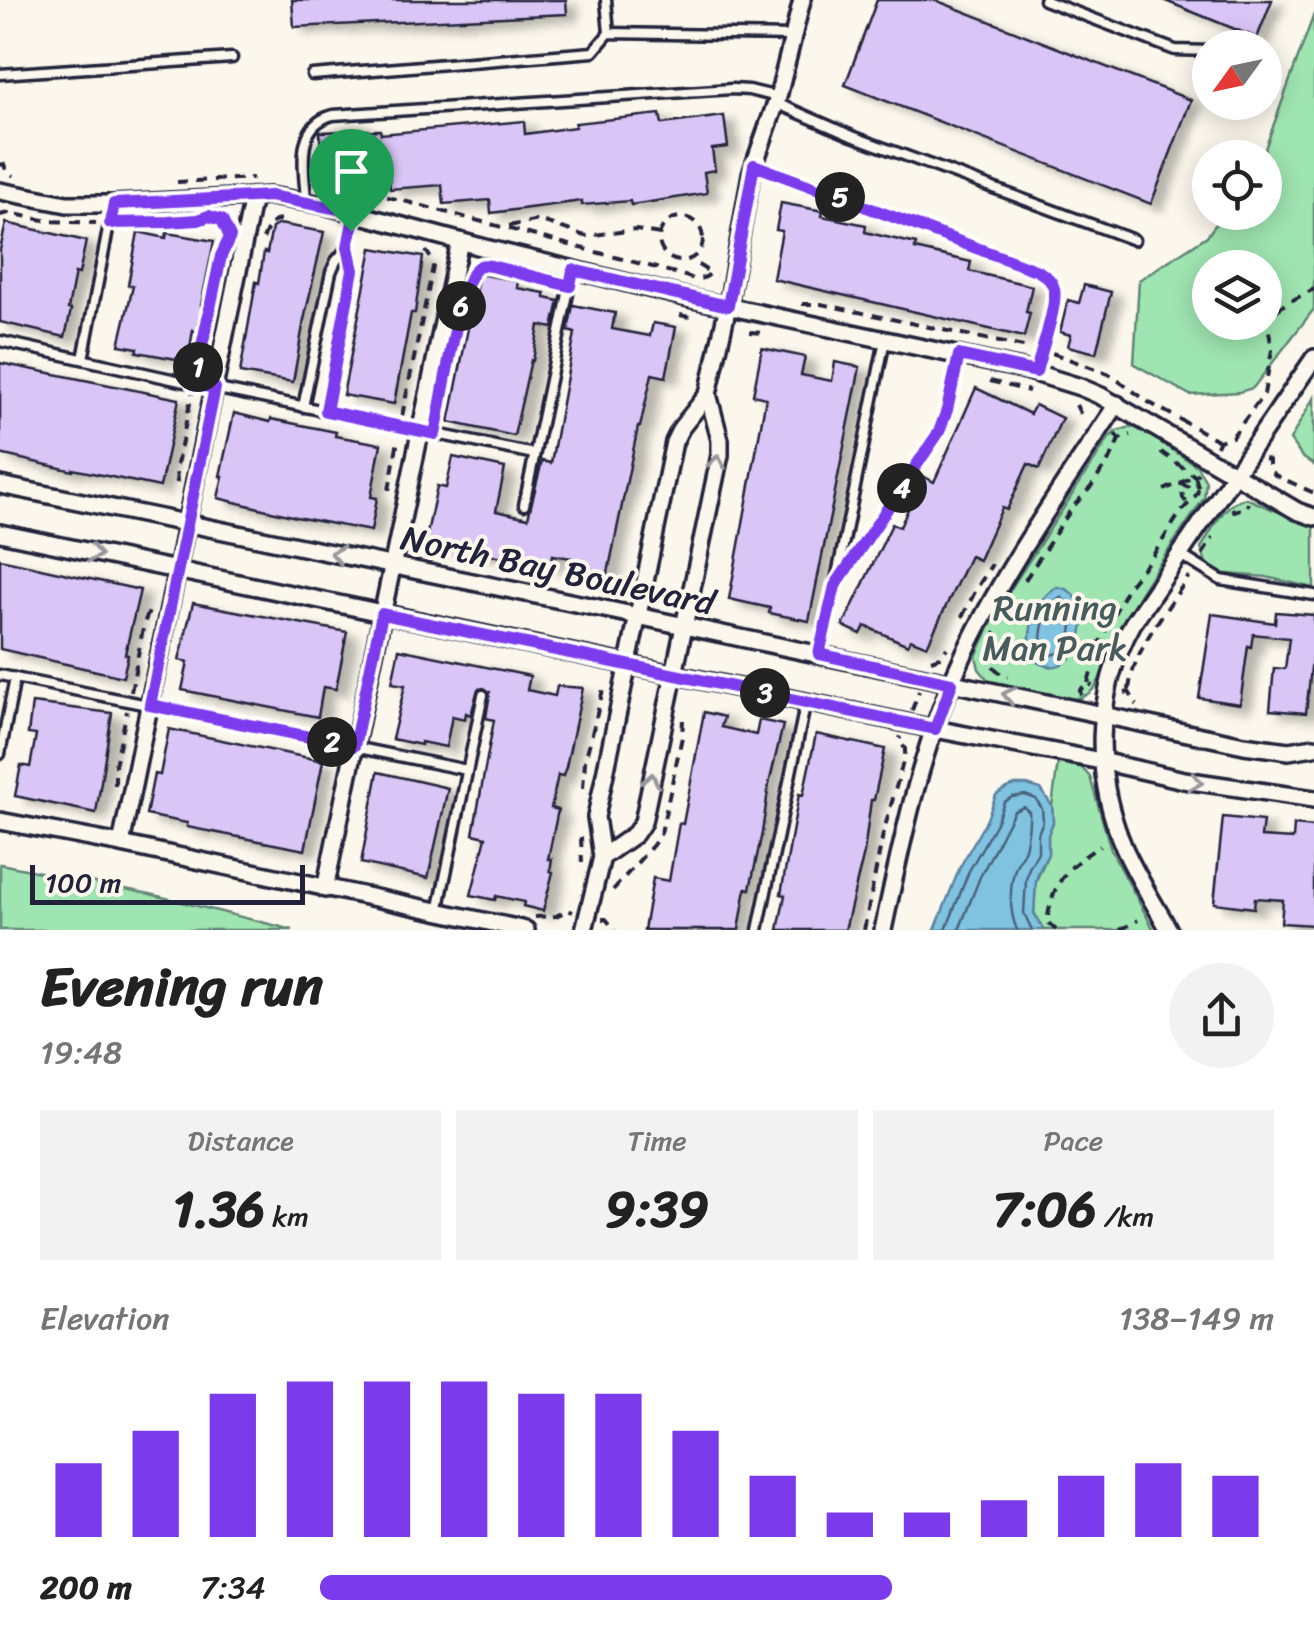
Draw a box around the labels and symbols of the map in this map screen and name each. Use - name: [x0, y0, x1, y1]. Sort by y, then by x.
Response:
- north arrow: [1192, 30, 1282, 120]
- pin: [309, 129, 394, 232]
- pin: 5: [815, 172, 865, 222]
- pin: 6: [436, 281, 486, 331]
- pin: 1: [173, 342, 223, 392]
- one-way arrow: [706, 454, 727, 470]
- pin: 4: [877, 463, 927, 513]
- street label: North Bay Boulevard: [395, 506, 723, 634]
- one-way arrow: [86, 542, 103, 563]
- one-way arrow: [328, 545, 345, 566]
- park label: Running Man Park: [982, 577, 1128, 679]
- pin: 3: [740, 668, 790, 718]
- one-way arrow: [1001, 685, 1018, 706]
- pin: 2: [307, 717, 357, 767]
- one-way arrow: [1188, 771, 1204, 792]
- one-way arrow: [640, 772, 661, 789]
- scale bar: [30, 860, 305, 904]

